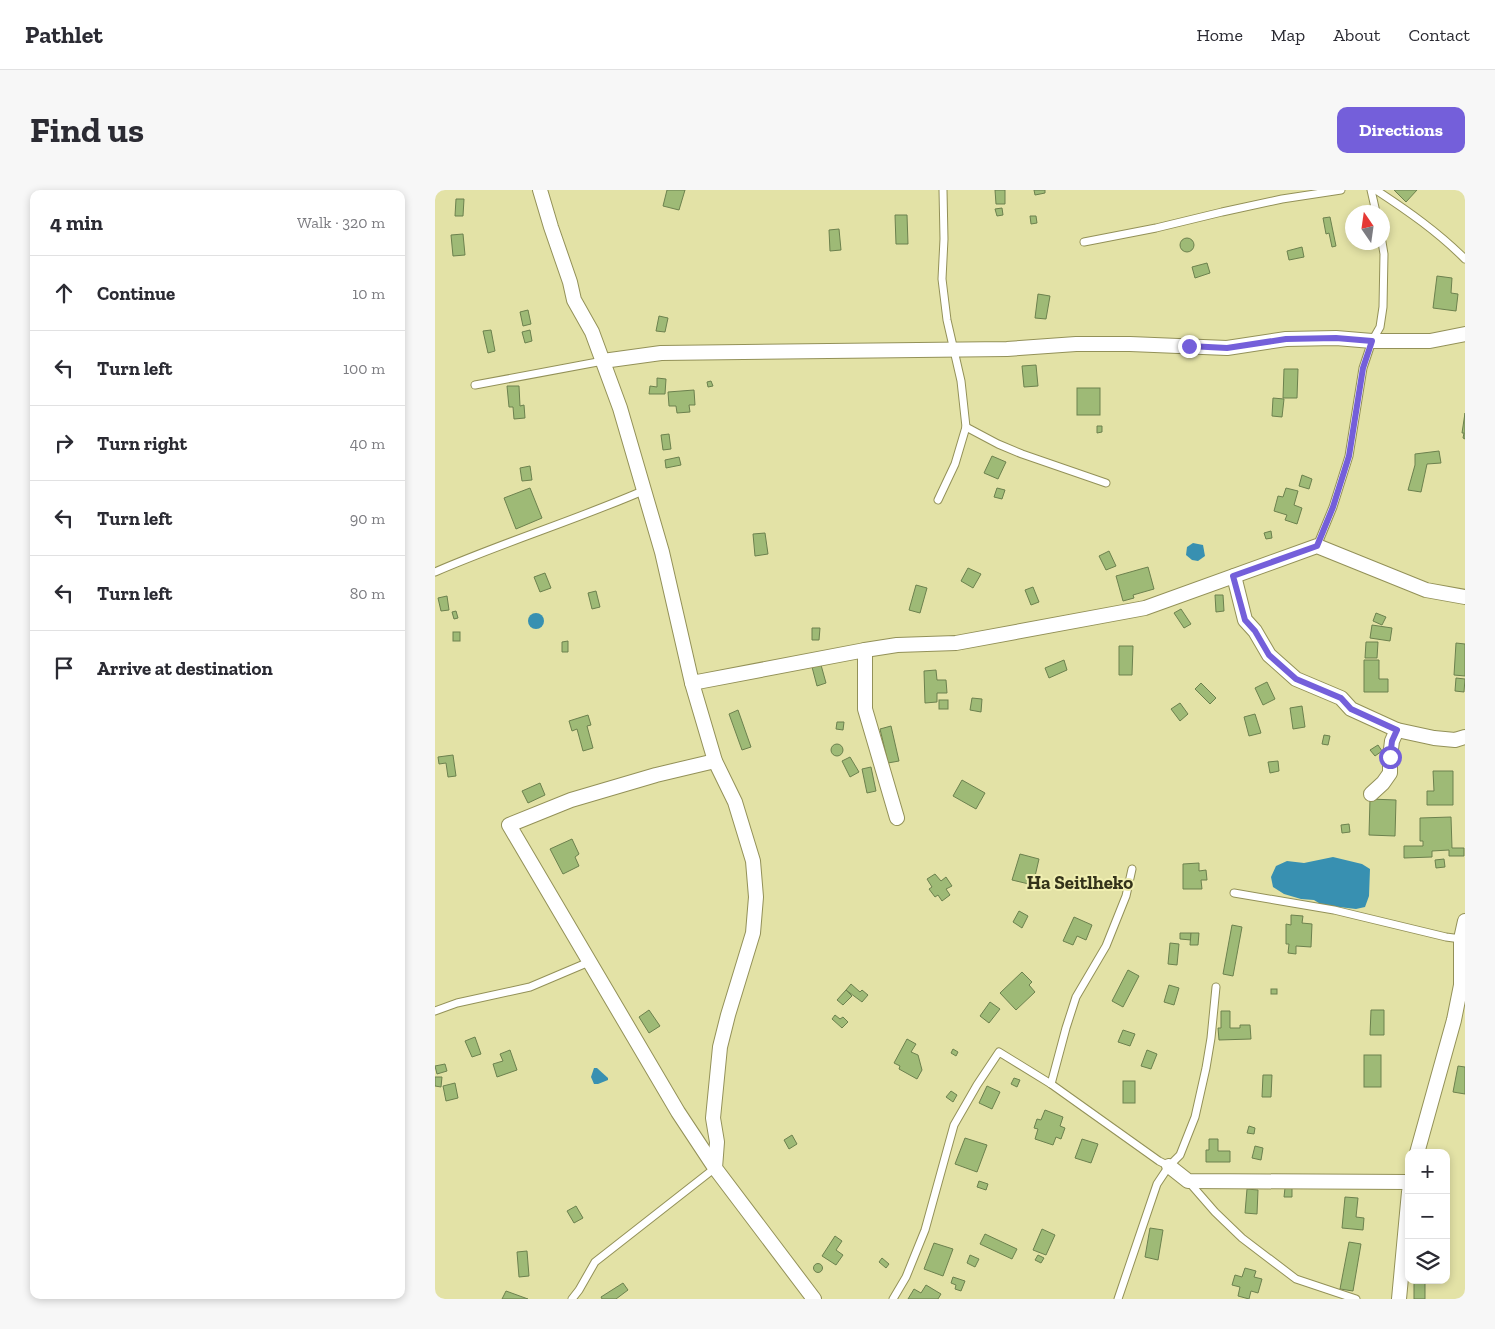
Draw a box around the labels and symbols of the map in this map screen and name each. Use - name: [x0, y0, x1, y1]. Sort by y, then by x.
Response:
- north arrow: [1345, 205, 1390, 250]
- route end: [1178, 335, 1201, 358]
- route start: [1379, 746, 1402, 769]
- district label: Ha Seitlheko: [1027, 871, 1133, 894]

